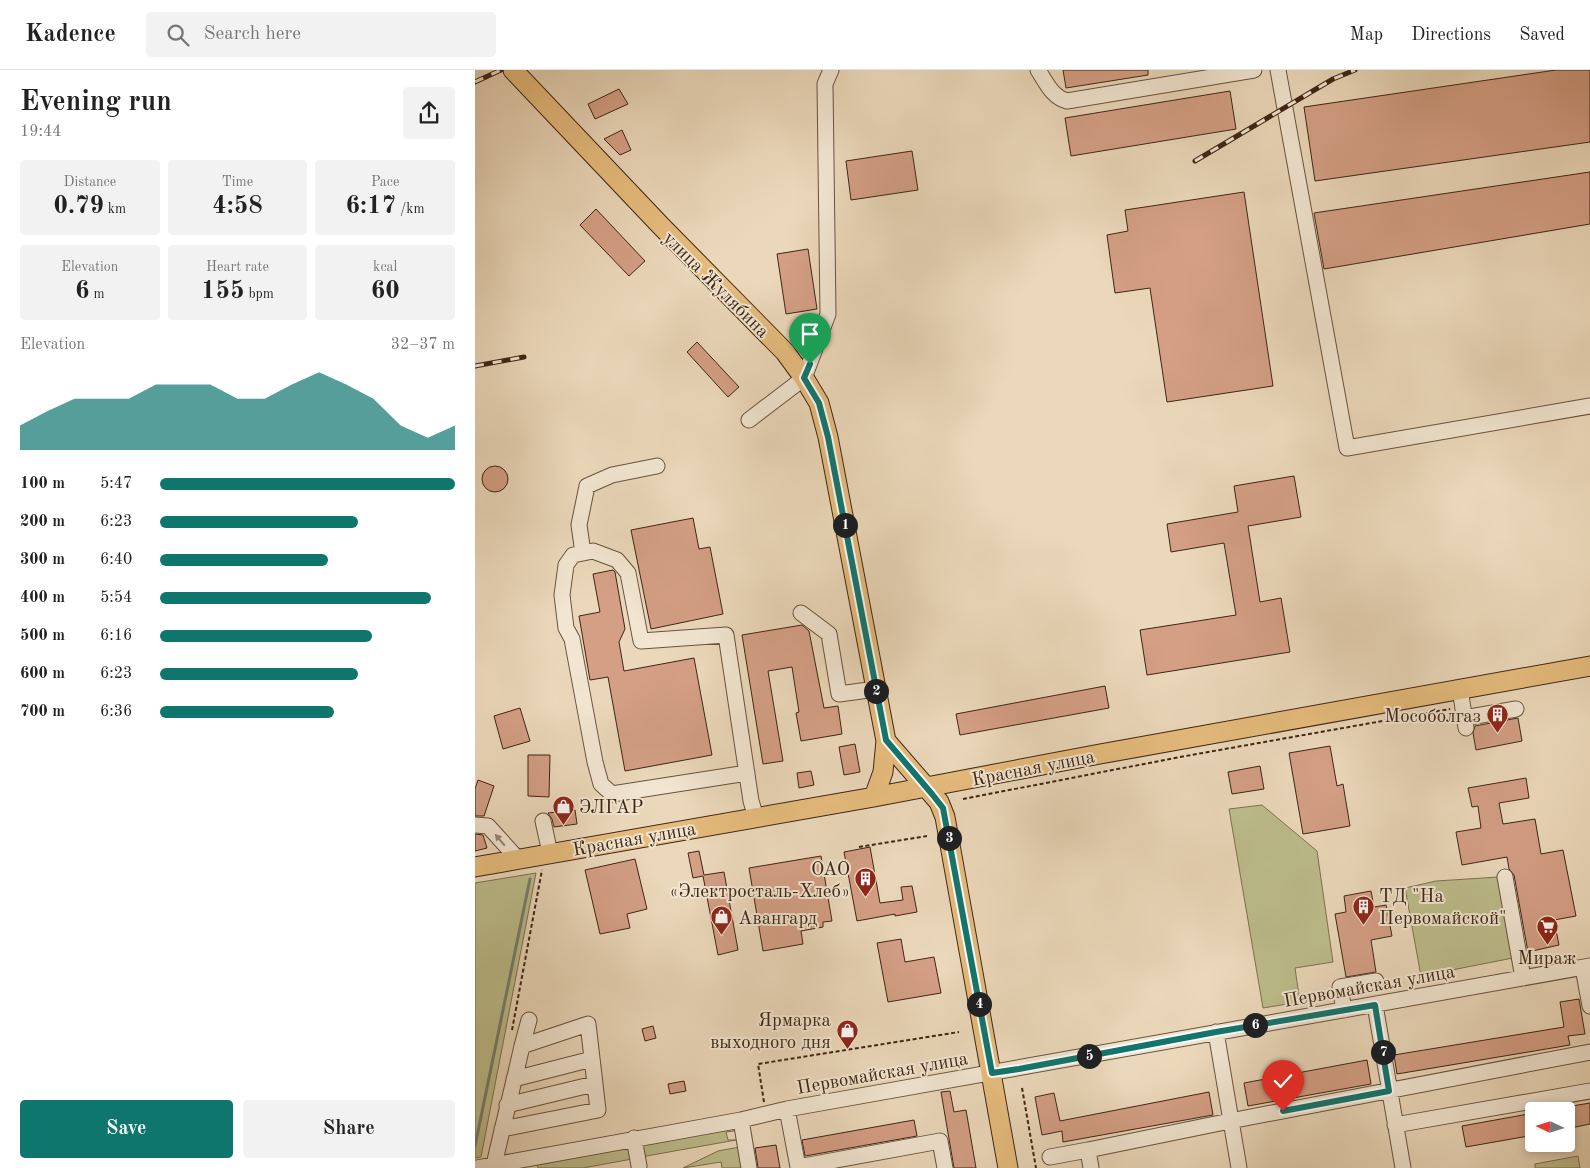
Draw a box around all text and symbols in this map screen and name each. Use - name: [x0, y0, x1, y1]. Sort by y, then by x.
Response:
- search box: [146, 12, 496, 57]
- icon: search: [164, 21, 192, 49]
- text: Kadence: [25, 23, 116, 47]
- text: Search here: [204, 25, 301, 44]
- text: Map: [1350, 26, 1383, 44]
- text: Directions: [1411, 26, 1491, 44]
- text: Saved: [1519, 26, 1565, 44]
- button: share: [403, 87, 455, 139]
- text: Evening run: [20, 89, 172, 117]
- text: 19:44: [20, 124, 62, 140]
- text: Distance: [63, 175, 116, 189]
- text: Time: [222, 175, 253, 189]
- text: Pace: [371, 175, 399, 189]
- text: 0.79: [53, 194, 104, 219]
- text: 4:58: [212, 194, 263, 219]
- text: 6:17: [346, 194, 396, 219]
- text: km: [104, 202, 126, 216]
- text: /km: [396, 202, 425, 216]
- street label: улица Жулябина: [659, 229, 772, 343]
- text: Elevation: [61, 260, 118, 274]
- text: Heart rate: [206, 260, 269, 274]
- text: kcal: [373, 260, 397, 274]
- text: 6: [75, 279, 90, 304]
- text: 155: [201, 279, 245, 304]
- text: 60: [371, 279, 400, 304]
- text: m: [90, 287, 105, 301]
- text: bpm: [245, 287, 274, 301]
- pin: [789, 313, 831, 364]
- icon: arrive: [796, 320, 824, 348]
- text: Elevation: [20, 337, 85, 353]
- text: 32–37 m: [391, 337, 455, 353]
- text: 100 m: [20, 476, 65, 492]
- text: 5:47: [100, 476, 132, 492]
- pin: 1: [833, 512, 857, 538]
- text: 200 m: [20, 514, 65, 530]
- text: 6:23: [100, 514, 132, 530]
- text: 1: [841, 518, 850, 532]
- text: 300 m: [20, 552, 65, 568]
- text: 6:40: [100, 552, 132, 568]
- text: 400 m: [20, 590, 65, 606]
- text: 5:54: [100, 590, 132, 606]
- text: 500 m: [20, 628, 65, 644]
- text: 6:16: [100, 628, 132, 644]
- text: 600 m: [20, 666, 65, 682]
- text: 6:23: [100, 666, 132, 682]
- pin: 2: [863, 678, 889, 704]
- text: 2: [872, 684, 881, 698]
- building icon: Мособолгаз: [1485, 703, 1509, 734]
- text: 700 m: [20, 704, 65, 720]
- text: 6:36: [100, 704, 132, 720]
- place label: Мособолгаз: [1384, 708, 1481, 727]
- street label: Красная улица: [970, 748, 1097, 791]
- shop icon: ЭЛГАР: [551, 794, 575, 825]
- place label: ЭЛГАР: [579, 799, 643, 818]
- street label: Красная улица: [571, 820, 698, 861]
- pin: 3: [937, 826, 961, 850]
- text: 3: [945, 831, 954, 845]
- one-way arrow: [494, 834, 505, 847]
- place label: ОАО «Электросталь-Хлеб»: [669, 861, 850, 902]
- building icon: ОАО «Электросталь-Хлеб»: [854, 867, 878, 898]
- place label: ТД "На Первомайской": [1379, 888, 1507, 929]
- building icon: ТД "На Первомайской": [1351, 894, 1375, 925]
- shop icon: Авангард: [710, 905, 734, 936]
- place label: Авангард: [738, 910, 818, 929]
- supermarket icon: Мираж: [1535, 914, 1559, 945]
- place label: Мираж: [1517, 950, 1577, 969]
- street label: Первомайская улица: [1282, 963, 1457, 1012]
- pin: 4: [967, 992, 991, 1016]
- text: 4: [975, 997, 984, 1011]
- place label: Ярмарка выходного дня: [710, 1012, 832, 1053]
- pin: 6: [1243, 1012, 1267, 1038]
- shop icon: Ярмарка выходного дня: [835, 1018, 859, 1049]
- text: 6: [1251, 1018, 1260, 1032]
- pin: 7: [1371, 1040, 1395, 1064]
- pin: 5: [1077, 1044, 1101, 1068]
- text: 7: [1379, 1045, 1388, 1059]
- text: 5: [1085, 1049, 1094, 1063]
- street label: Первомайская улица: [795, 1050, 970, 1099]
- pin: [1262, 1060, 1304, 1111]
- icon: check: [1269, 1067, 1297, 1095]
- button: Save: [20, 1100, 233, 1158]
- button: Share: [243, 1100, 455, 1158]
- north arrow: [1525, 1102, 1575, 1152]
- map controls: [1525, 1102, 1575, 1152]

